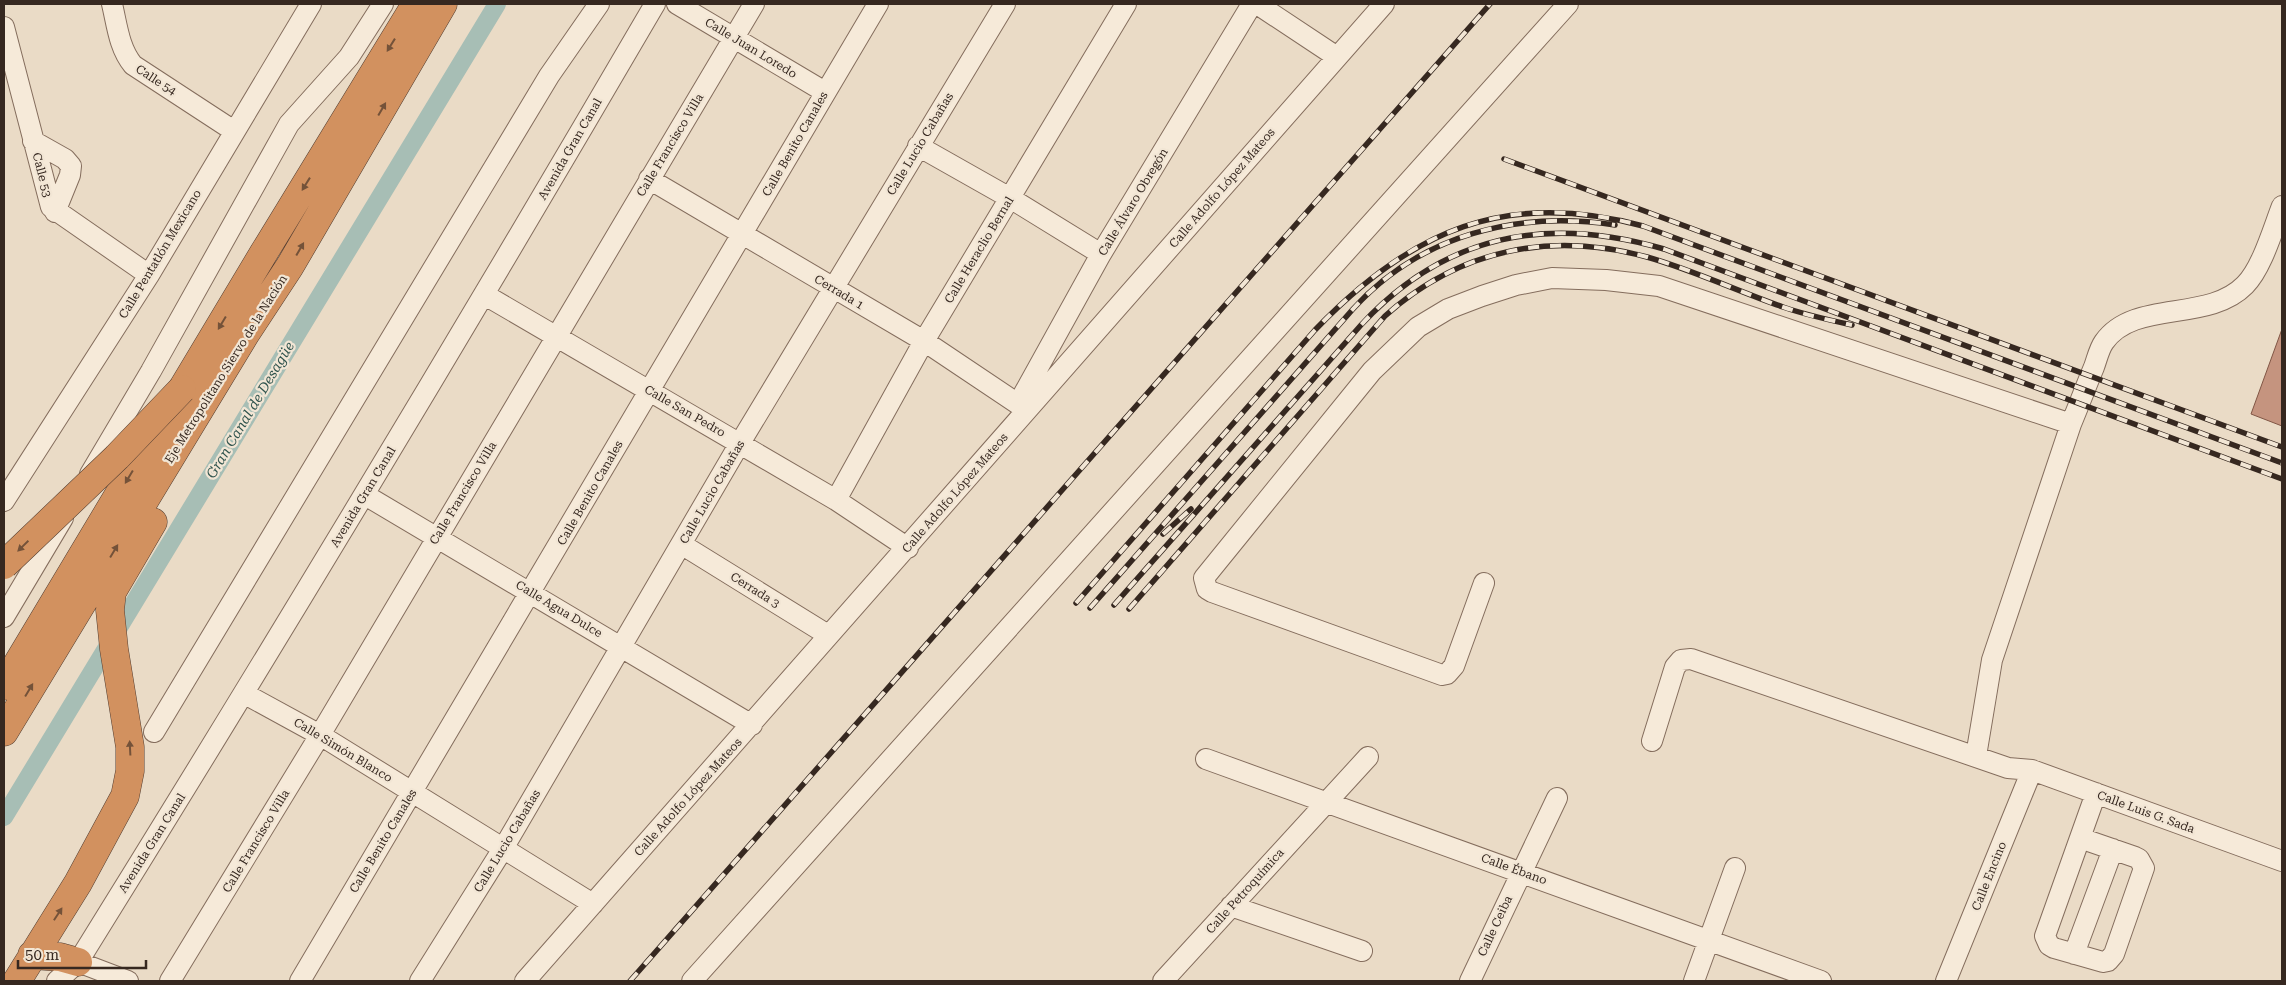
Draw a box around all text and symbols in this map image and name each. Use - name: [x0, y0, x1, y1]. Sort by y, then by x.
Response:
- street label: Calle Juan Loredo: [702, 15, 800, 81]
- one-way arrow: [387, 39, 396, 52]
- street label: Calle 54: [133, 62, 179, 98]
- street label: Calle Benito Canales: [759, 89, 831, 199]
- street label: Calle Lucio Cabañas: [884, 90, 956, 198]
- street label: Calle Francisco Villa: [634, 91, 707, 199]
- street label: Avenida Gran Canal: [535, 96, 605, 202]
- one-way arrow: [377, 102, 386, 115]
- street label: Calle Adolfo López Mateos: [1166, 125, 1278, 251]
- street label: Calle Álvaro Obregón: [1095, 145, 1171, 258]
- street label: Calle 53: [30, 151, 54, 199]
- one-way arrow: [301, 177, 311, 190]
- street label: Calle Pentatlón Mexicano: [116, 187, 204, 321]
- street label: Calle Heraclio Bernal: [942, 194, 1017, 306]
- one-way arrow: [295, 242, 304, 256]
- street label: Eje Metropolitano Siervo de la Nación: [162, 272, 290, 466]
- street label: Cerrada 1: [812, 272, 867, 312]
- one-way arrow: [217, 316, 226, 329]
- water label: Gran Canal de Desagüe: [203, 339, 297, 481]
- street label: Calle San Pedro: [642, 382, 728, 440]
- street label: Calle Adolfo López Mateos: [899, 430, 1011, 556]
- street label: Calle Benito Canales: [554, 438, 626, 548]
- street label: Calle Lucio Cabañas: [677, 438, 748, 546]
- street label: Calle Francisco Villa: [427, 439, 500, 547]
- street label: Avenida Gran Canal: [327, 444, 399, 550]
- one-way arrow: [124, 471, 133, 484]
- one-way arrow: [17, 540, 29, 552]
- one-way arrow: [109, 545, 118, 558]
- street label: Cerrada 3: [728, 569, 782, 611]
- street label: Calle Agua Dulce: [513, 578, 605, 641]
- one-way arrow: [25, 683, 34, 696]
- street label: Calle Simón Blanco: [291, 715, 395, 785]
- street label: Calle Adolfo López Mateos: [631, 735, 745, 859]
- one-way arrow: [125, 740, 133, 756]
- street label: Calle Benito Canales: [346, 786, 420, 895]
- street label: Calle Francisco Villa: [220, 787, 293, 895]
- street label: Calle Lucio Cabañas: [471, 787, 543, 895]
- street label: Calle Luis G. Sada: [2095, 788, 2197, 836]
- street label: Avenida Gran Canal: [116, 790, 188, 895]
- street label: Calle Encino: [1969, 839, 2009, 913]
- street label: Calle Petroquímica: [1203, 845, 1287, 936]
- street label: Calle Ébano: [1479, 851, 1549, 887]
- street label: Calle Ceiba: [1475, 893, 1515, 959]
- one-way arrow: [54, 907, 63, 921]
- scale bar: [18, 938, 145, 970]
- text: 50 m: [25, 946, 60, 964]

